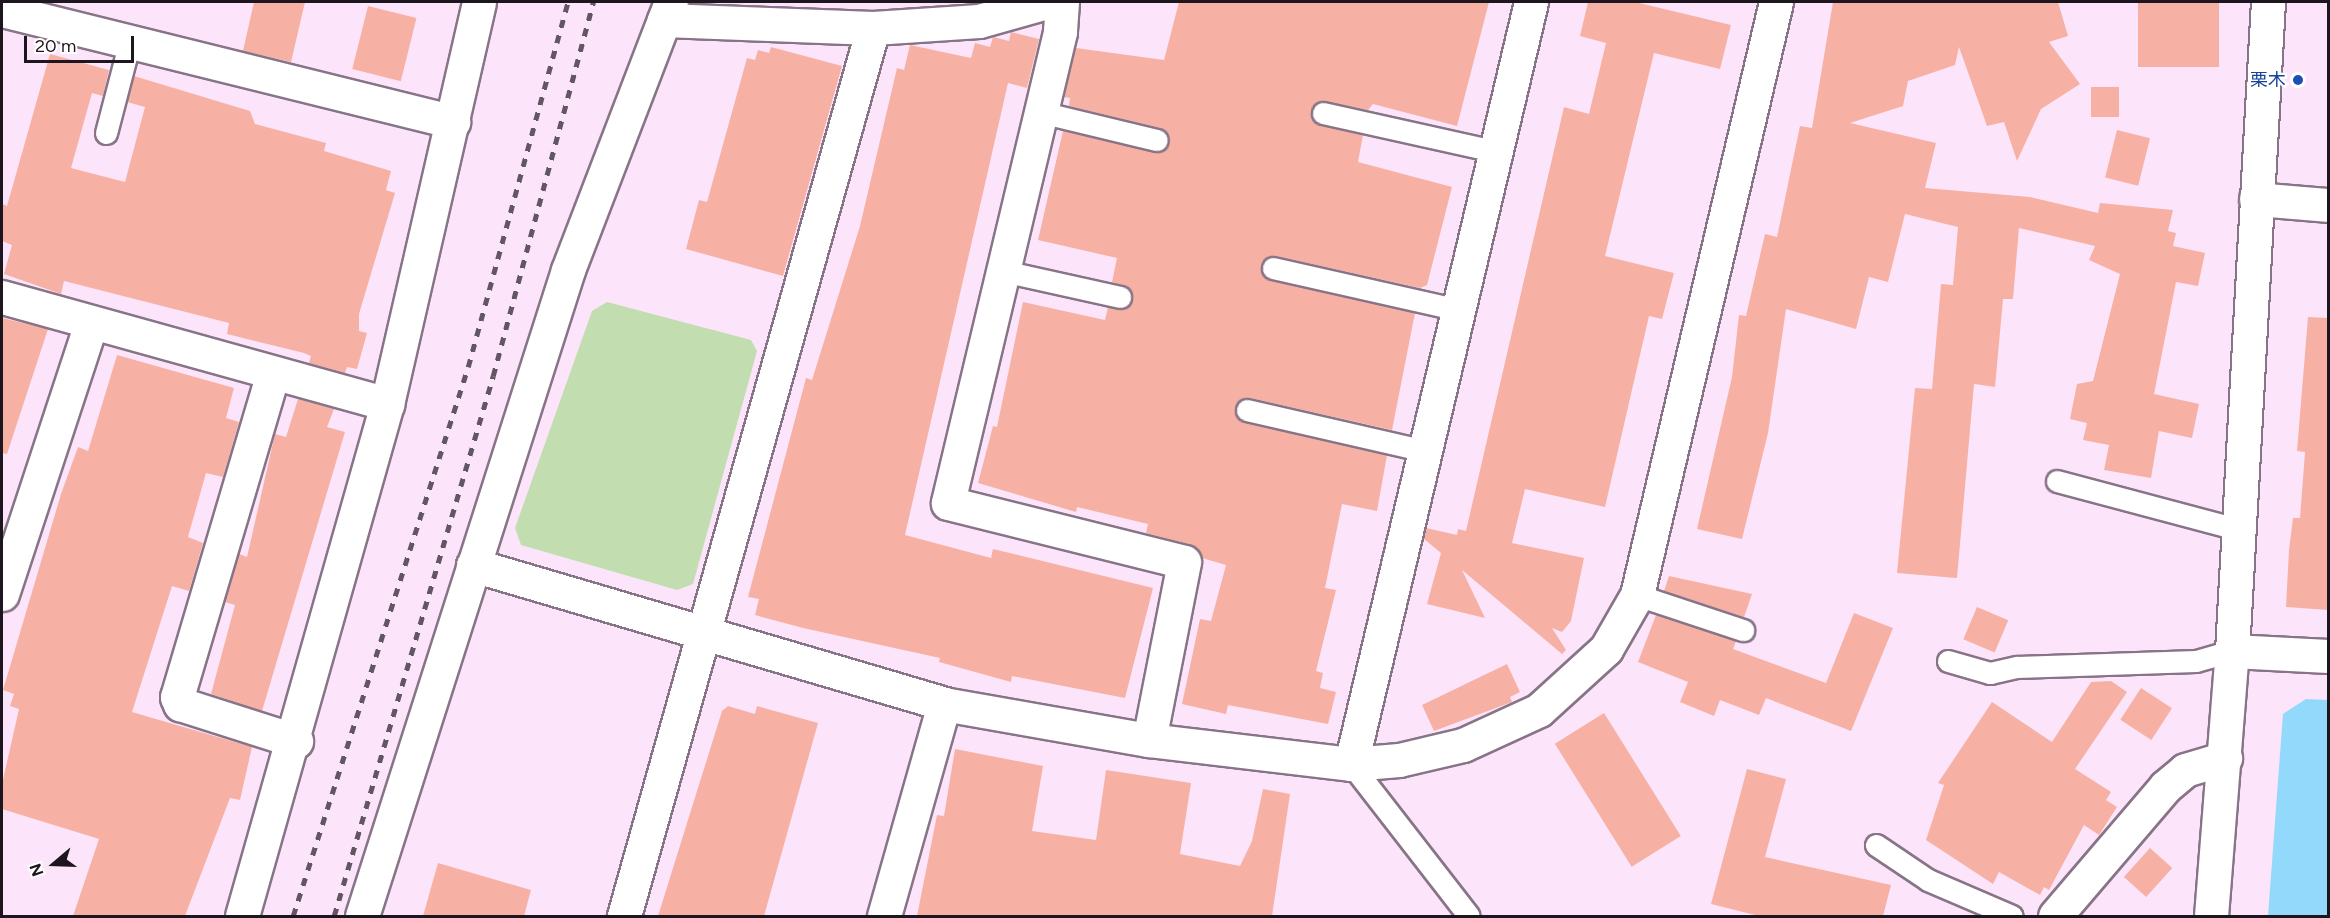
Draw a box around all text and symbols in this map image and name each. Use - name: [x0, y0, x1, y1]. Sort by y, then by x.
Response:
- scale bar: [27, 24, 136, 62]
- text: 20 m: [35, 35, 76, 57]
- place label: 栗木: [2250, 69, 2286, 91]
- marker: 栗木: [2291, 73, 2305, 87]
- north arrow: [24, 834, 84, 894]
- text: N: [26, 861, 48, 879]

